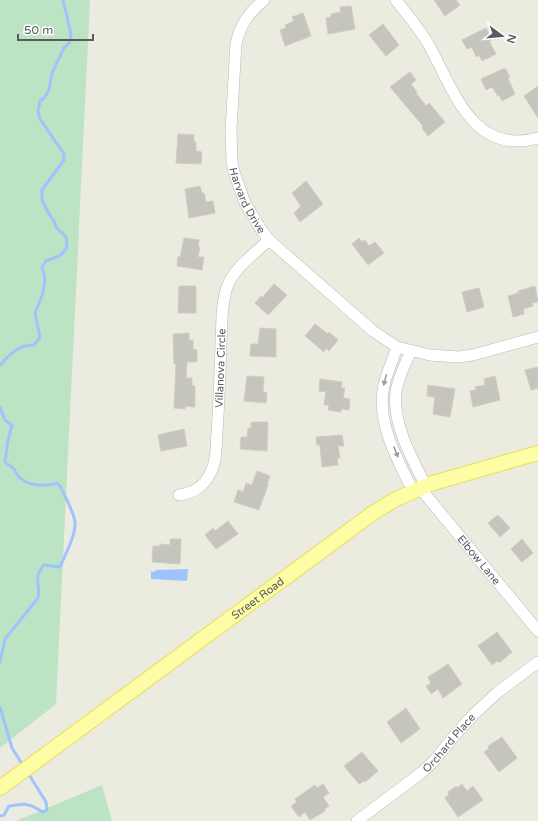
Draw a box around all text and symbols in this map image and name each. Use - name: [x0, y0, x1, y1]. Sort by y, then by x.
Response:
- scale bar: [18, 16, 93, 42]
- north arrow: [482, 16, 522, 56]
- text: 50 m: [24, 23, 53, 37]
- text: N: [504, 33, 519, 45]
- street label: Harvard Drive: [227, 166, 268, 236]
- street label: Villanova Circle: [212, 328, 228, 408]
- one-way arrow: [382, 374, 388, 387]
- one-way arrow: [393, 447, 399, 459]
- street label: Elbow Lane: [455, 532, 503, 587]
- street label: Street Road: [229, 574, 286, 622]
- street label: Orchard Place: [420, 711, 478, 775]

